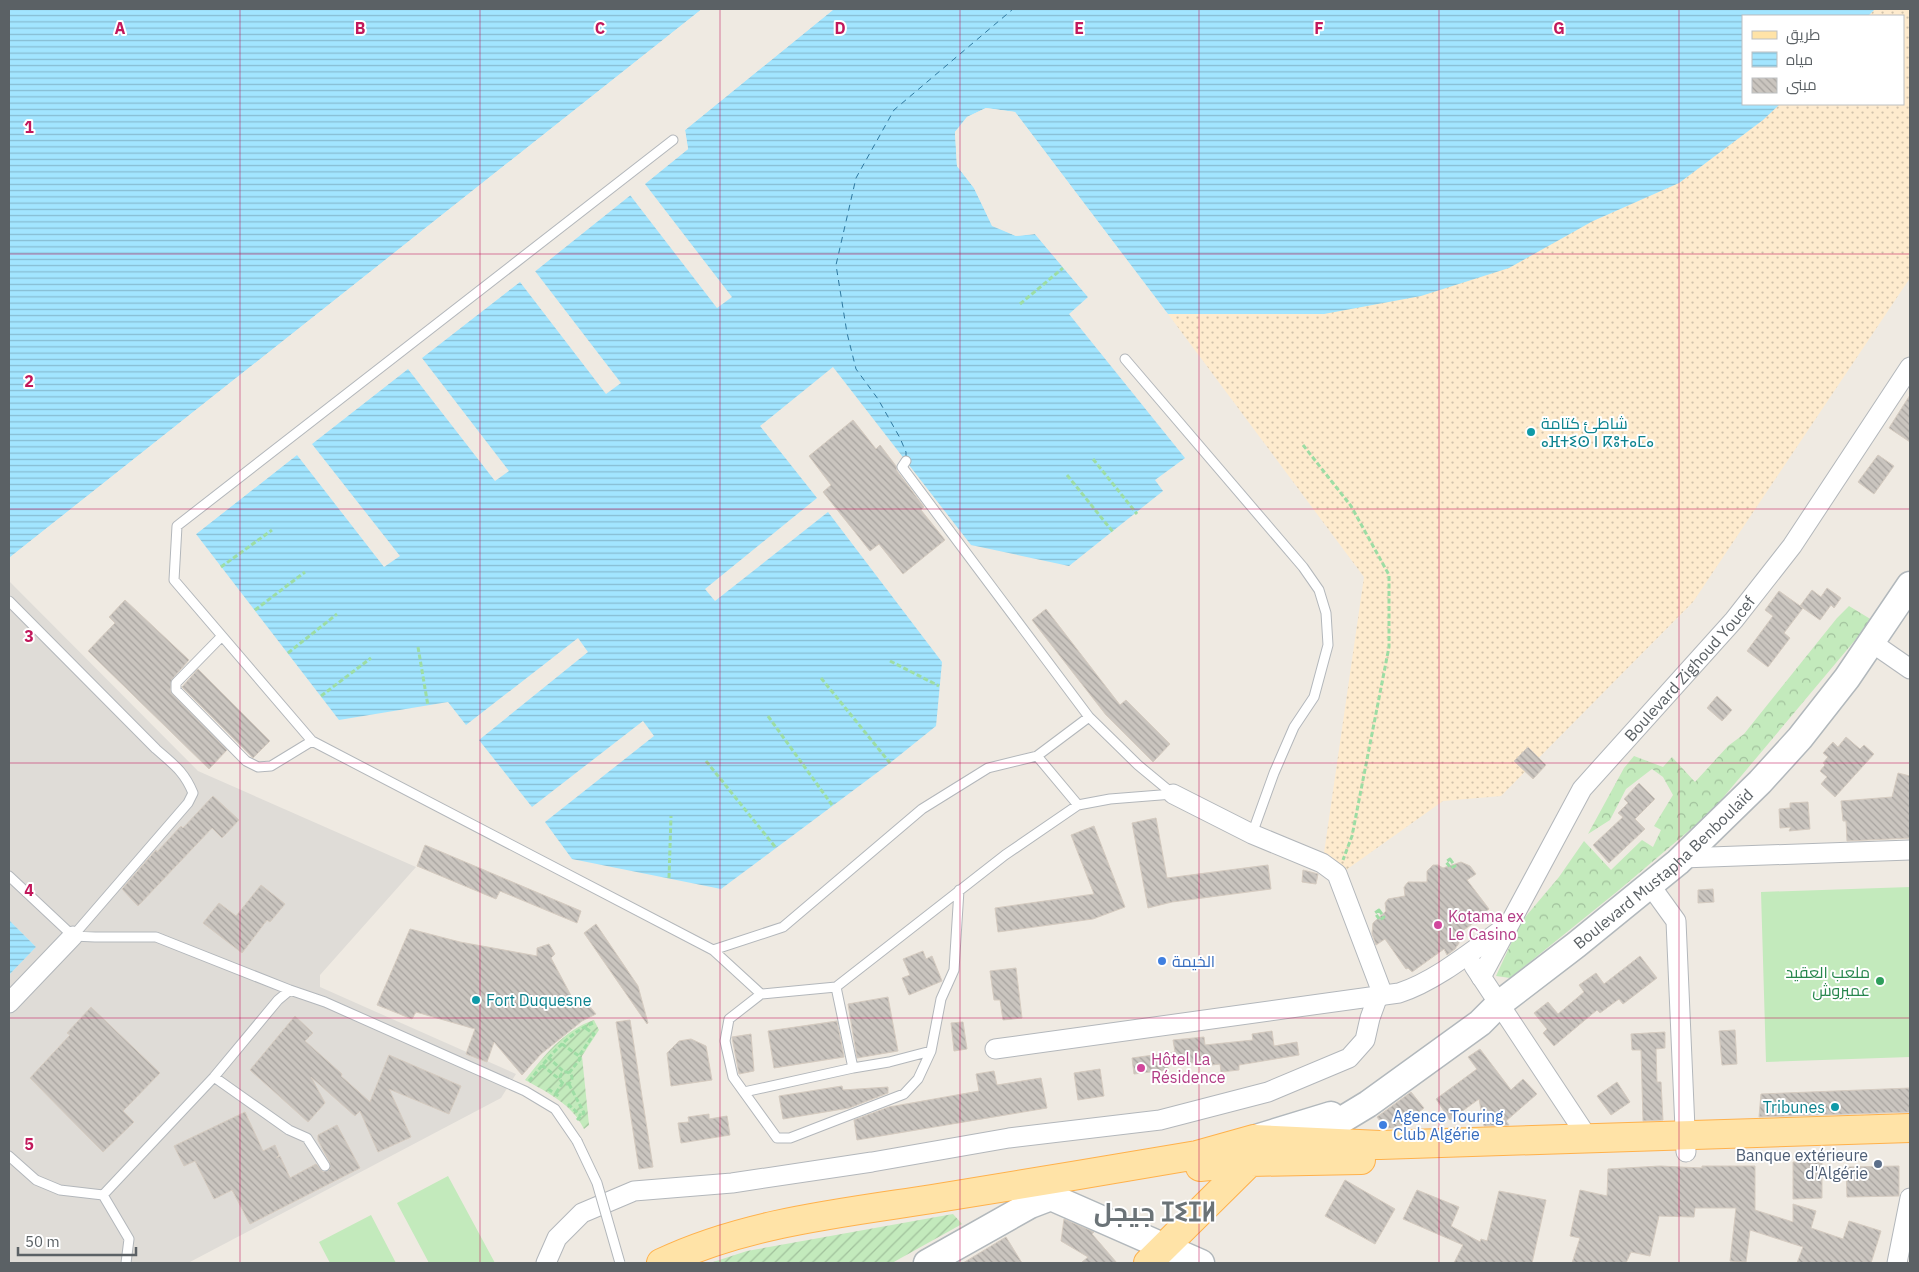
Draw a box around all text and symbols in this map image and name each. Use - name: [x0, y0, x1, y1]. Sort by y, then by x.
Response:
- legend: [1742, 15, 1904, 105]
- text: A: [115, 18, 126, 38]
- text: B: [355, 18, 366, 38]
- text: C: [595, 18, 605, 38]
- text: D: [834, 18, 846, 38]
- text: E: [1074, 18, 1084, 38]
- text: F: [1314, 18, 1324, 38]
- text: G: [1553, 18, 1565, 38]
- text: طريق: [1786, 25, 1820, 45]
- text: مياه: [1786, 50, 1813, 69]
- text: مبنى: [1786, 75, 1817, 95]
- text: 1: [24, 117, 34, 137]
- text: 2: [24, 371, 34, 391]
- place label: شاطئ كتامة ⴰⴼⵜⵉⵙ ⵏ ⴽⵓⵜⴰⵎⴰ: [1541, 413, 1654, 451]
- marker: شاطئ كتامة ⴰⴼⵜⵉⵙ ⵏ ⴽⵓⵜⴰⵎⴰ: [1525, 426, 1537, 438]
- street label: Boulevard Zighoud Youcef: [1620, 592, 1759, 745]
- text: 3: [24, 626, 34, 646]
- street label: Boulevard Mustapha Benboulaïd: [1569, 784, 1757, 953]
- text: 4: [24, 880, 34, 900]
- place label: Kotama ex Le Casino: [1448, 906, 1524, 944]
- marker: Kotama ex Le Casino: [1432, 919, 1444, 931]
- place label: الخيمة: [1172, 951, 1215, 971]
- marker: الخيمة: [1156, 955, 1168, 967]
- place label: ملعب العقيد عميروش: [1785, 962, 1870, 1001]
- marker: ملعب العقيد عميروش: [1874, 975, 1886, 987]
- place label: Fort Duquesne: [486, 990, 592, 1010]
- marker: Fort Duquesne: [470, 994, 482, 1006]
- place label: Hôtel La Résidence: [1151, 1049, 1226, 1087]
- marker: Hôtel La Résidence: [1135, 1062, 1147, 1074]
- place label: Tribunes: [1763, 1097, 1825, 1117]
- marker: Tribunes: [1829, 1101, 1841, 1113]
- place label: Agence Touring Club Algérie: [1393, 1106, 1504, 1144]
- marker: Agence Touring Club Algérie: [1377, 1119, 1389, 1131]
- text: 5: [24, 1134, 34, 1154]
- place label: Banque extérieure d'Algérie: [1736, 1145, 1868, 1183]
- marker: Banque extérieure d'Algérie: [1872, 1158, 1884, 1170]
- district label: جيجل ⵊⵉⵊⵍ: [1094, 1194, 1216, 1228]
- scale bar: [18, 1224, 135, 1256]
- text: 50 m: [25, 1232, 60, 1251]

